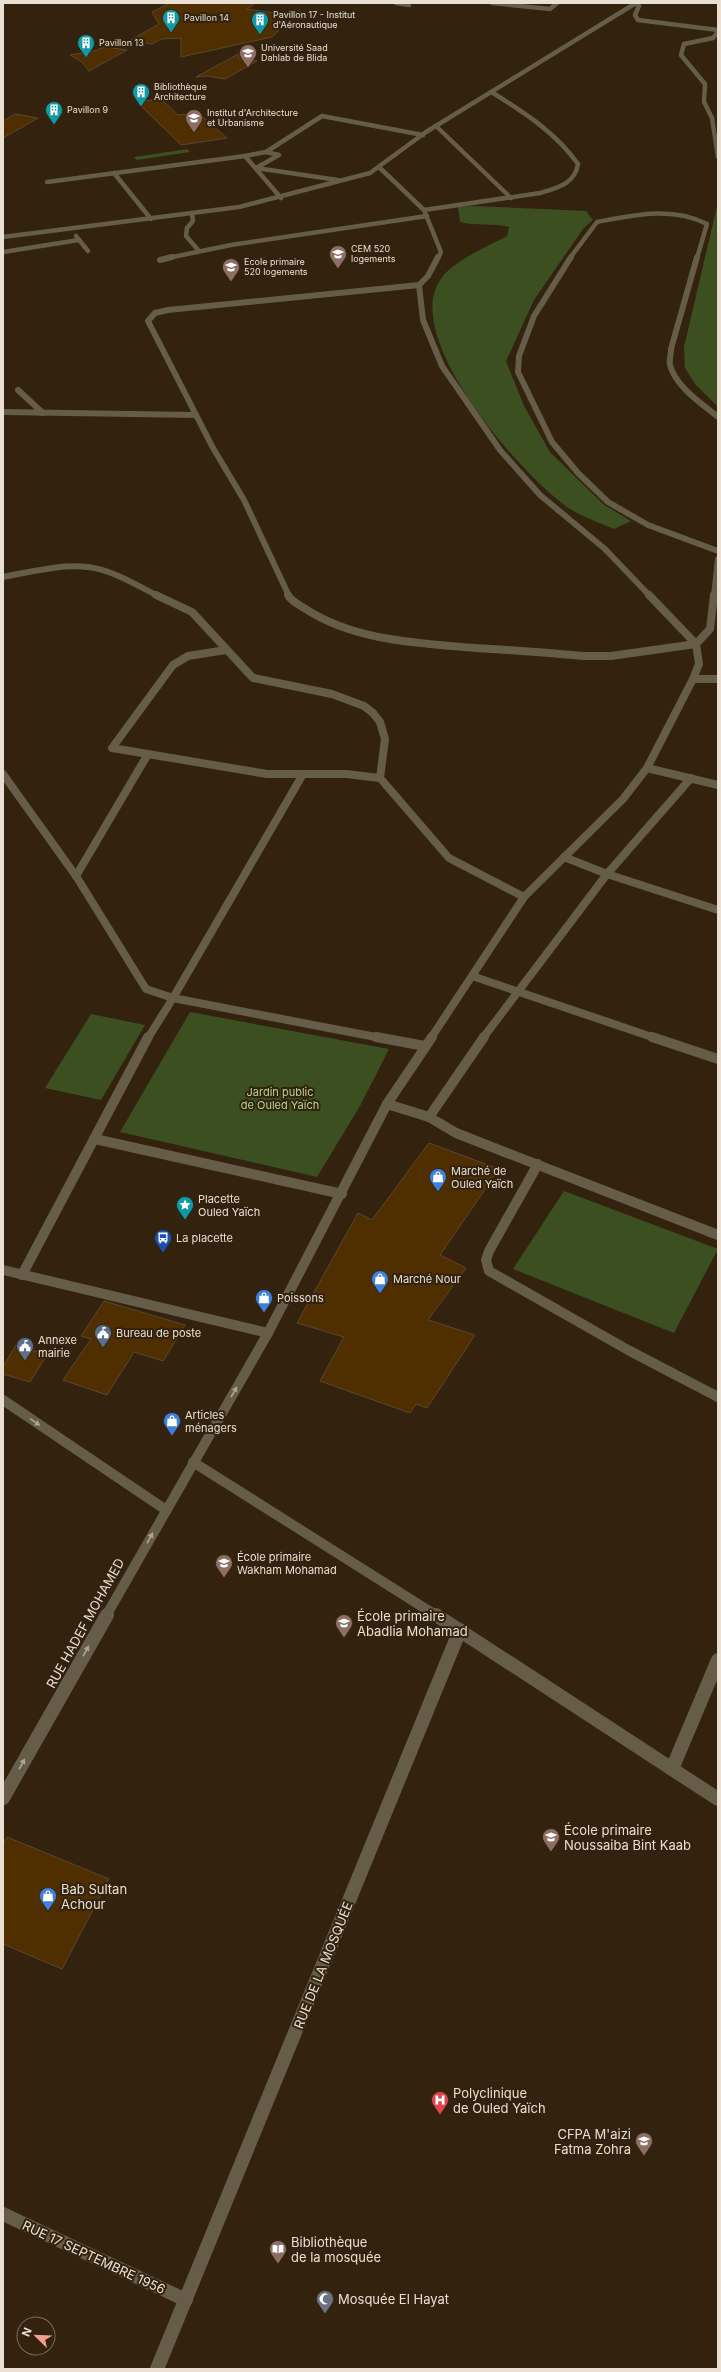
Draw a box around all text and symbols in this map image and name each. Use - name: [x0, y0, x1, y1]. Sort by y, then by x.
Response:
- building icon: Pavillon 14: [161, 8, 181, 33]
- place label: Pavillon 17 - Institut d'Aéronautique: [273, 9, 355, 30]
- building icon: Pavillon 17 - Institut d'Aéronautique: [250, 10, 270, 35]
- place label: Pavillon 14: [184, 12, 229, 23]
- building icon: Pavillon 13: [76, 33, 96, 58]
- place label: Pavillon 13: [99, 37, 144, 48]
- place label: Université Saad Dahlab de Blida: [261, 42, 328, 63]
- school or university icon: Université Saad Dahlab de Blida: [238, 43, 258, 68]
- place label: Bibliothèque Architecture: [154, 81, 207, 102]
- building icon: Bibliothèque Architecture: [131, 82, 151, 107]
- building icon: Pavillon 9: [44, 100, 64, 125]
- place label: Pavillon 9: [67, 104, 109, 115]
- place label: Institut d'Architecture et Urbanisme: [207, 107, 298, 128]
- school or university icon: Institut d'Architecture et Urbanisme: [184, 108, 204, 133]
- place label: CEM 520 logements: [351, 243, 396, 264]
- school or university icon: CEM 520 logements: [328, 244, 348, 269]
- place label: Ecole primaire 520 logements: [244, 256, 308, 277]
- school or university icon: Ecole primaire 520 logements: [221, 257, 241, 282]
- park label: Jardin public de Ouled Yaïch: [241, 1085, 319, 1112]
- place label: Marché de Ouled Yaïch: [451, 1164, 513, 1191]
- shop icon: Marché de Ouled Yaïch: [428, 1167, 448, 1192]
- place label: Placette Ouled Yaïch: [198, 1192, 260, 1219]
- place icon: Placette Ouled Yaïch: [175, 1195, 195, 1220]
- bus stop icon: La placette: [153, 1228, 173, 1253]
- place label: La placette: [176, 1231, 233, 1245]
- shop icon: Marché Nour: [370, 1269, 390, 1294]
- place label: Marché Nour: [393, 1272, 461, 1286]
- shop icon: Poissons: [254, 1288, 274, 1313]
- place label: Poissons: [277, 1291, 324, 1305]
- public building icon: Bureau de poste: [93, 1323, 113, 1348]
- place label: Bureau de poste: [116, 1326, 201, 1340]
- place label: Annexe mairie: [38, 1333, 77, 1360]
- public building icon: Annexe mairie: [15, 1336, 35, 1361]
- one-way arrow: [230, 1386, 237, 1398]
- place label: Articles ménagers: [185, 1408, 237, 1435]
- shop icon: Articles ménagers: [162, 1411, 182, 1436]
- one-way arrow: [30, 1418, 41, 1426]
- one-way arrow: [146, 1532, 153, 1544]
- place label: École primaire Wakham Mohamad: [237, 1550, 337, 1577]
- school or university icon: École primaire Wakham Mohamad: [214, 1553, 234, 1578]
- street label: RUE HADEF MOHAMED: [43, 1555, 127, 1691]
- place label: École primaire Abadlia Mohamad: [357, 1608, 468, 1639]
- school or university icon: École primaire Abadlia Mohamad: [334, 1613, 354, 1638]
- one-way arrow: [83, 1645, 89, 1657]
- one-way arrow: [19, 1758, 26, 1770]
- place label: École primaire Noussaiba Bint Kaab: [564, 1822, 691, 1853]
- school or university icon: École primaire Noussaiba Bint Kaab: [541, 1827, 561, 1852]
- place label: Bab Sultan Achour: [61, 1881, 127, 1912]
- shop icon: Bab Sultan Achour: [38, 1886, 58, 1911]
- street label: RUE DE LA MOSQUÉE: [290, 1899, 356, 2031]
- place label: Polyclinique de Ouled Yaïch: [453, 2085, 546, 2116]
- hospital icon: Polyclinique de Ouled Yaïch: [430, 2090, 450, 2115]
- place label: CFPA M'aizi Fatma Zohra: [554, 2126, 631, 2157]
- school or university icon: CFPA M'aizi Fatma Zohra: [634, 2131, 654, 2156]
- street label: RUE 17 SEPTEMBRE 1956: [20, 2217, 168, 2297]
- place label: Bibliothèque de la mosquée: [291, 2234, 381, 2265]
- library icon: Bibliothèque de la mosquée: [268, 2239, 288, 2264]
- mosque icon: Mosquée El Hayat: [315, 2289, 335, 2314]
- place label: Mosquée El Hayat: [338, 2291, 449, 2307]
- north arrow: [16, 2316, 56, 2356]
- text: N: [19, 2325, 35, 2339]

